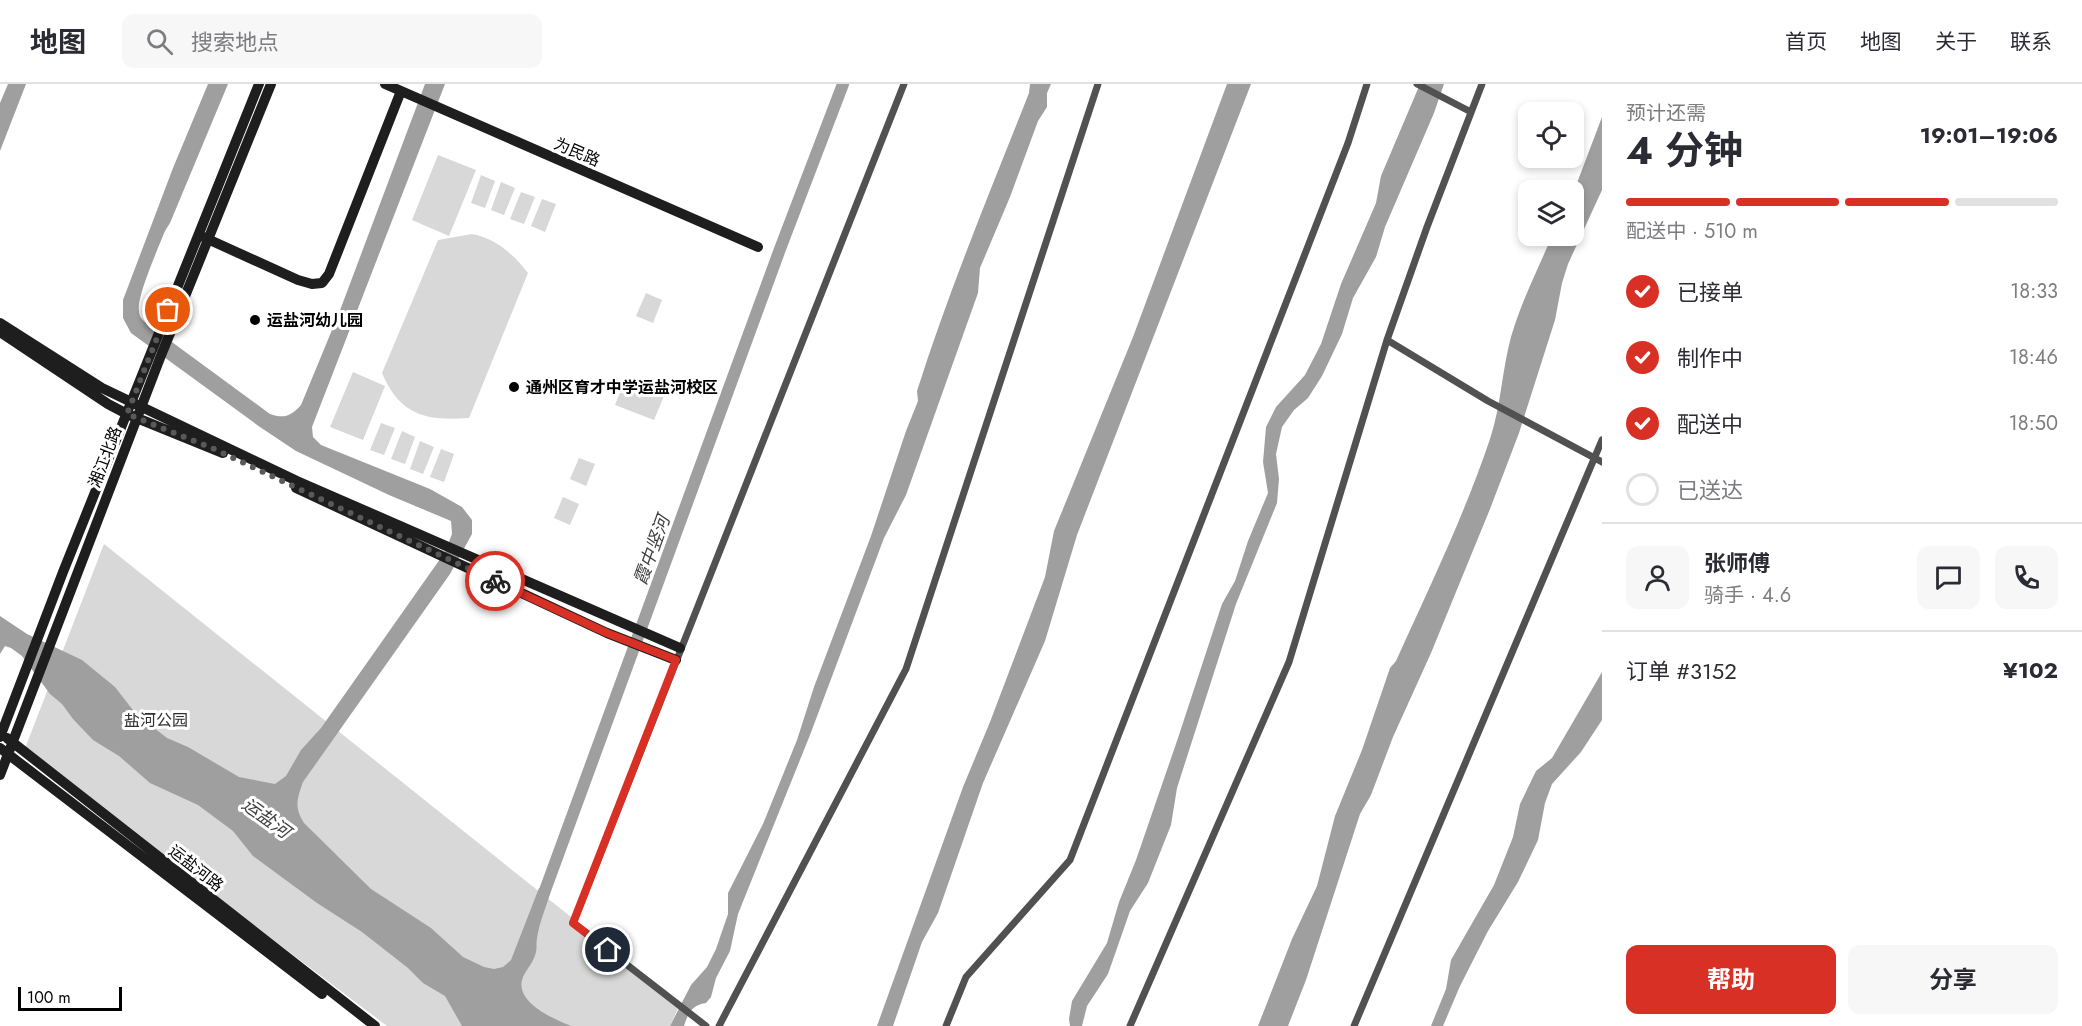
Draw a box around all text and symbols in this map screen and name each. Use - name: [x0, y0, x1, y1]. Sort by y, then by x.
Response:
- search box: [122, 14, 542, 68]
- text: 地图: [30, 22, 86, 63]
- icon: search: [143, 25, 176, 58]
- text: 搜索地点: [191, 26, 279, 58]
- text: 首页: [1785, 27, 1827, 57]
- text: 地图: [1860, 27, 1902, 57]
- text: 关于: [1935, 27, 1977, 57]
- text: 联系: [2010, 27, 2052, 57]
- text: 预计还需: [1626, 99, 1706, 128]
- map controls: [1518, 102, 1584, 246]
- button: locate: [1518, 102, 1584, 168]
- text: 19:01–19:06: [1920, 119, 2058, 151]
- text: 4 分钟: [1626, 122, 1743, 179]
- street label: 为民路: [550, 132, 604, 172]
- button: layers: [1518, 180, 1584, 246]
- text: 配送中 · 510 m: [1626, 217, 1758, 246]
- icon: check: [1626, 275, 1659, 308]
- text: 已接单: [1677, 276, 1743, 308]
- text: 18:33: [2010, 277, 2058, 306]
- pin: [142, 284, 193, 335]
- icon: bag: [151, 293, 184, 326]
- place label: 运盐河幼儿园: [267, 309, 363, 332]
- marker: 运盐河幼儿园: [248, 313, 262, 327]
- icon: check: [1626, 341, 1659, 374]
- text: 制作中: [1677, 342, 1743, 374]
- text: 18:46: [2009, 343, 2058, 372]
- place label: 通州区育才中学运盐河校区: [526, 376, 718, 399]
- marker: 通州区育才中学运盐河校区: [507, 380, 521, 394]
- icon: check: [1626, 407, 1659, 440]
- text: 配送中: [1677, 408, 1743, 440]
- text: 18:50: [2009, 409, 2058, 438]
- street label: 湘江北路: [83, 423, 127, 491]
- text: 已送达: [1677, 474, 1743, 506]
- water label: 霞中竖河: [627, 509, 678, 588]
- button: person: [1626, 546, 1689, 609]
- button: chat: [1917, 546, 1980, 609]
- button: phone: [1995, 546, 2058, 609]
- text: 张师傅: [1704, 547, 1770, 579]
- courier: [465, 551, 525, 611]
- icon: bike: [479, 565, 512, 598]
- text: 骑手 · 4.6: [1704, 581, 1791, 610]
- text: ¥102: [2003, 654, 2058, 686]
- text: 订单 #3152: [1626, 655, 1737, 687]
- park label: 盐河公园: [124, 709, 188, 732]
- water label: 运盐河: [237, 792, 298, 846]
- street label: 运盐河路: [164, 839, 228, 897]
- pin: [582, 924, 633, 975]
- icon: home: [591, 933, 624, 966]
- button: 帮助: [1626, 945, 1836, 1014]
- button: 分享: [1848, 945, 2058, 1014]
- scale bar: [18, 984, 122, 1012]
- text: 100 m: [27, 986, 71, 1009]

